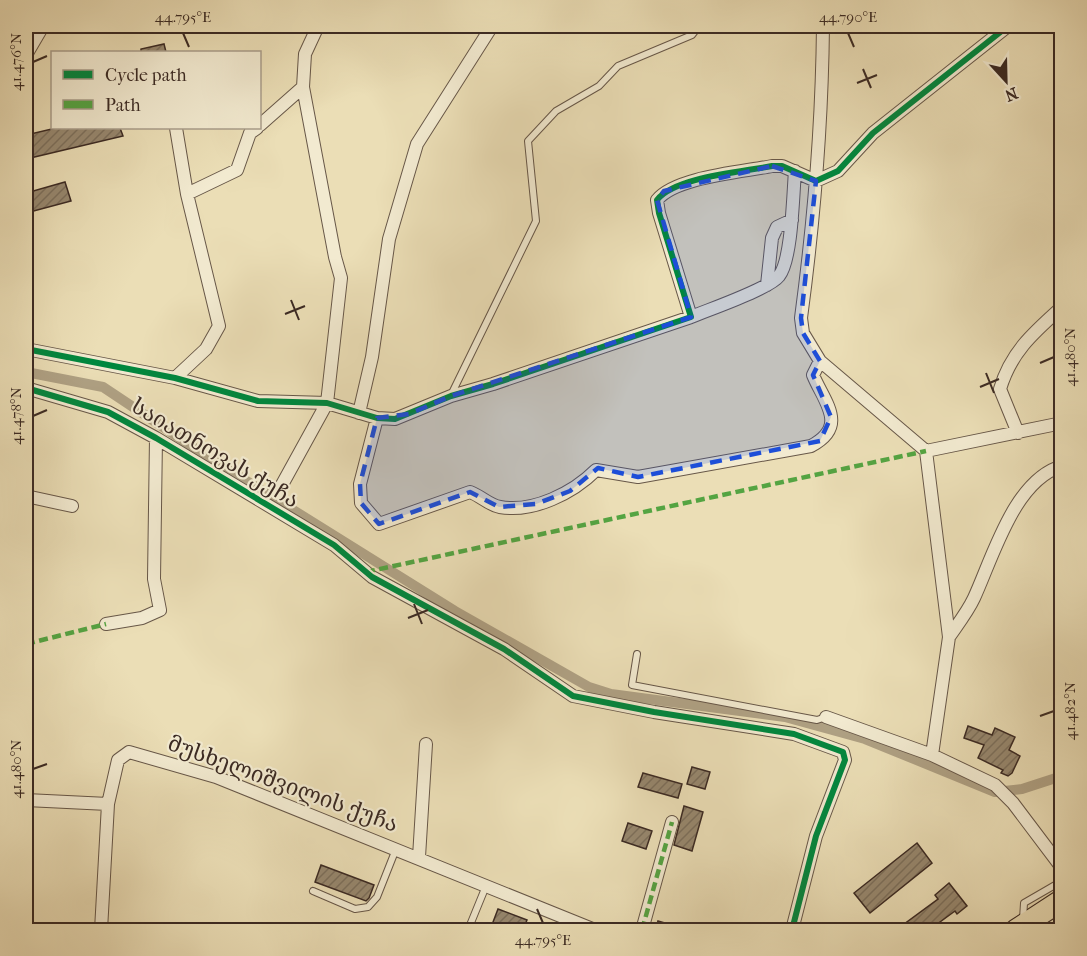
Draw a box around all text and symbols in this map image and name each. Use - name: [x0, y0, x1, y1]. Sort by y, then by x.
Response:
- text: 44.795°E: [155, 8, 211, 26]
- text: 44.790°E: [819, 8, 877, 26]
- text: 41.476°N: [7, 32, 25, 91]
- legend: [51, 51, 261, 129]
- north arrow: [976, 51, 1036, 111]
- text: Cycle path: [105, 65, 186, 86]
- text: N: [1001, 83, 1021, 106]
- text: Path: [105, 95, 141, 116]
- text: 41.480°N: [1061, 327, 1079, 387]
- text: 41.478°N: [7, 387, 25, 445]
- street label: საიათნოვას ქუჩა: [126, 393, 304, 513]
- text: 41.482°N: [1061, 681, 1079, 740]
- street label: მუსხელიშვილის ქუჩა: [165, 730, 401, 838]
- text: 41.480°N: [7, 739, 25, 799]
- text: 44.795°E: [515, 931, 571, 949]

